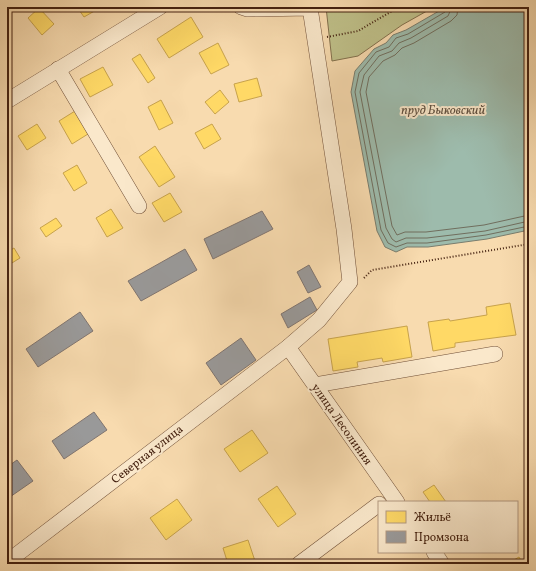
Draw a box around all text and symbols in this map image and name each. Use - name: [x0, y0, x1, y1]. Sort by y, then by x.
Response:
- water label: пруд Быковский: [401, 102, 485, 120]
- street label: улица Лесолиния: [307, 381, 375, 469]
- street label: Северная улица: [108, 422, 187, 488]
- legend: [378, 501, 518, 553]
- text: Жильё: [414, 510, 451, 526]
- text: Промзона: [414, 530, 469, 546]

